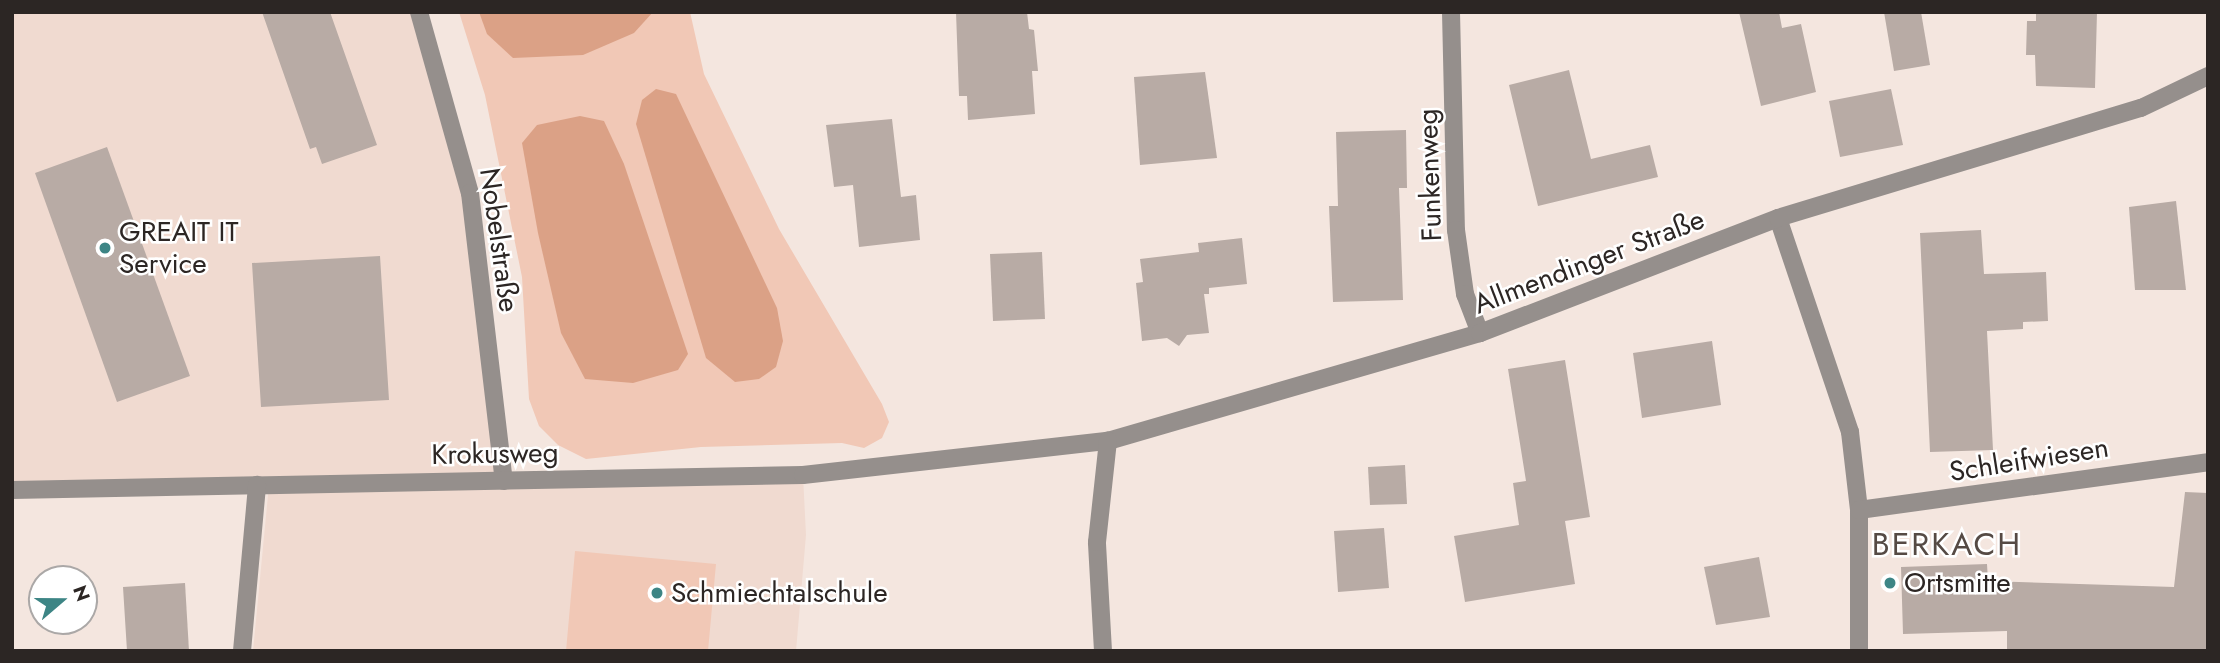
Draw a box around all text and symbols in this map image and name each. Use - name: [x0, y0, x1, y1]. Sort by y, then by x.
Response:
- street label: Funkenweg: [1411, 108, 1449, 242]
- street label: Nobelstraße: [472, 166, 526, 314]
- street label: Allmendinger Straße: [1469, 203, 1709, 321]
- place label: GREAIT IT Service: [119, 215, 238, 281]
- marker: GREAIT IT Service: [97, 240, 113, 256]
- street label: Schleifwiesen: [1947, 431, 2111, 489]
- street label: Krokusweg: [431, 436, 559, 472]
- district label: BERKACH: [1873, 525, 2021, 563]
- north arrow: [28, 565, 98, 635]
- place label: Ortsmitte: [1904, 566, 2011, 600]
- marker: Ortsmitte: [1882, 575, 1898, 591]
- place label: Schmiechtalschule: [671, 576, 888, 610]
- text: N: [66, 582, 97, 605]
- marker: Schmiechtalschule: [649, 585, 665, 601]

